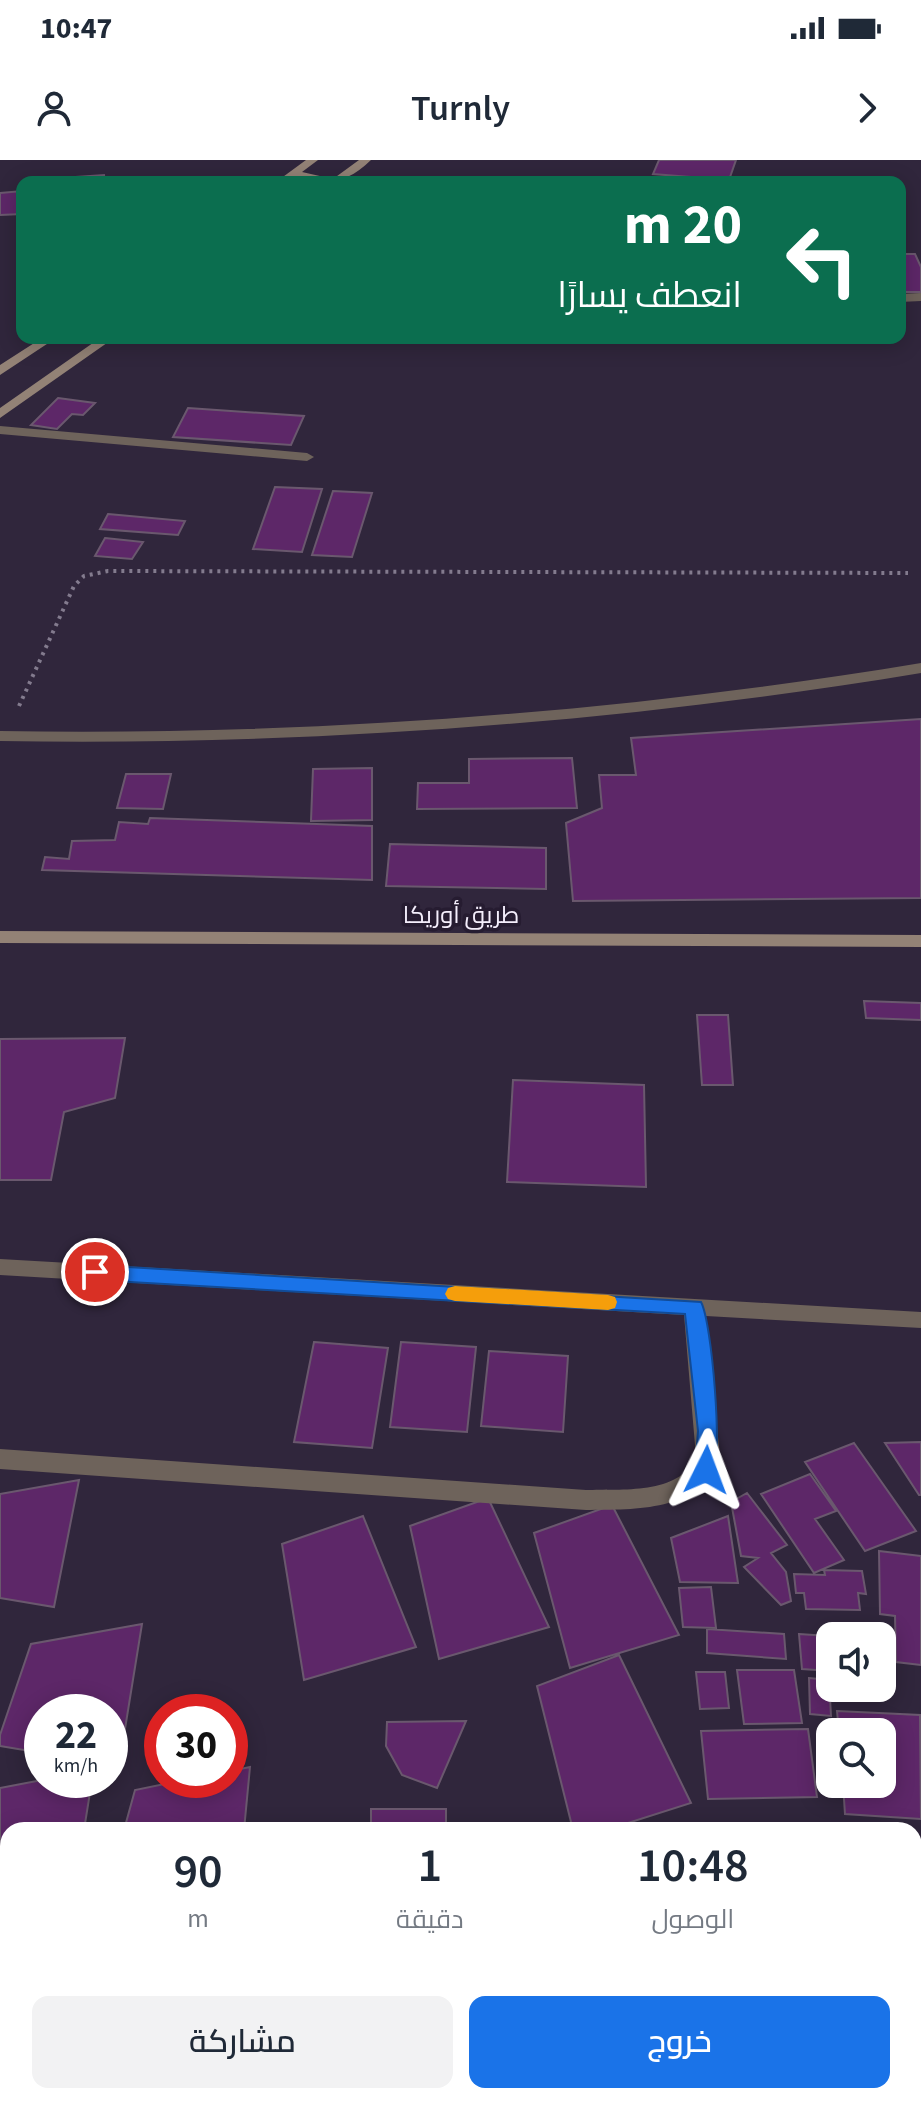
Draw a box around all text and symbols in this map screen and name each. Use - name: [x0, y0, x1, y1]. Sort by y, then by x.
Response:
- text: 10:47: [40, 7, 112, 50]
- text: Turnly: [411, 83, 510, 134]
- icon: person: [32, 86, 76, 130]
- icon: forward: [845, 86, 889, 130]
- text: 20 m: [624, 186, 742, 265]
- icon: left: [770, 208, 874, 312]
- text: انعطف يسارًا: [557, 270, 742, 321]
- street label: طريق أوريكا: [403, 898, 519, 933]
- pin: [61, 1238, 129, 1306]
- icon: arrive: [73, 1250, 117, 1294]
- position arrow: [664, 1428, 748, 1512]
- map controls: [816, 1622, 896, 1798]
- button: sound: [816, 1622, 896, 1702]
- speed limit sign: 30: [144, 1694, 248, 1798]
- text: 22: [55, 1707, 97, 1764]
- button: search: [816, 1718, 896, 1798]
- text: km/h: [54, 1752, 98, 1780]
- text: 1: [417, 1832, 442, 1900]
- text: 10:48: [637, 1832, 749, 1900]
- text: 90: [173, 1838, 223, 1906]
- text: m: [187, 1900, 209, 1937]
- text: دقيقة: [396, 1901, 464, 1938]
- text: الوصول: [651, 1901, 734, 1938]
- button: مشاركة: [32, 1996, 453, 2088]
- button: خروج: [469, 1996, 890, 2088]

